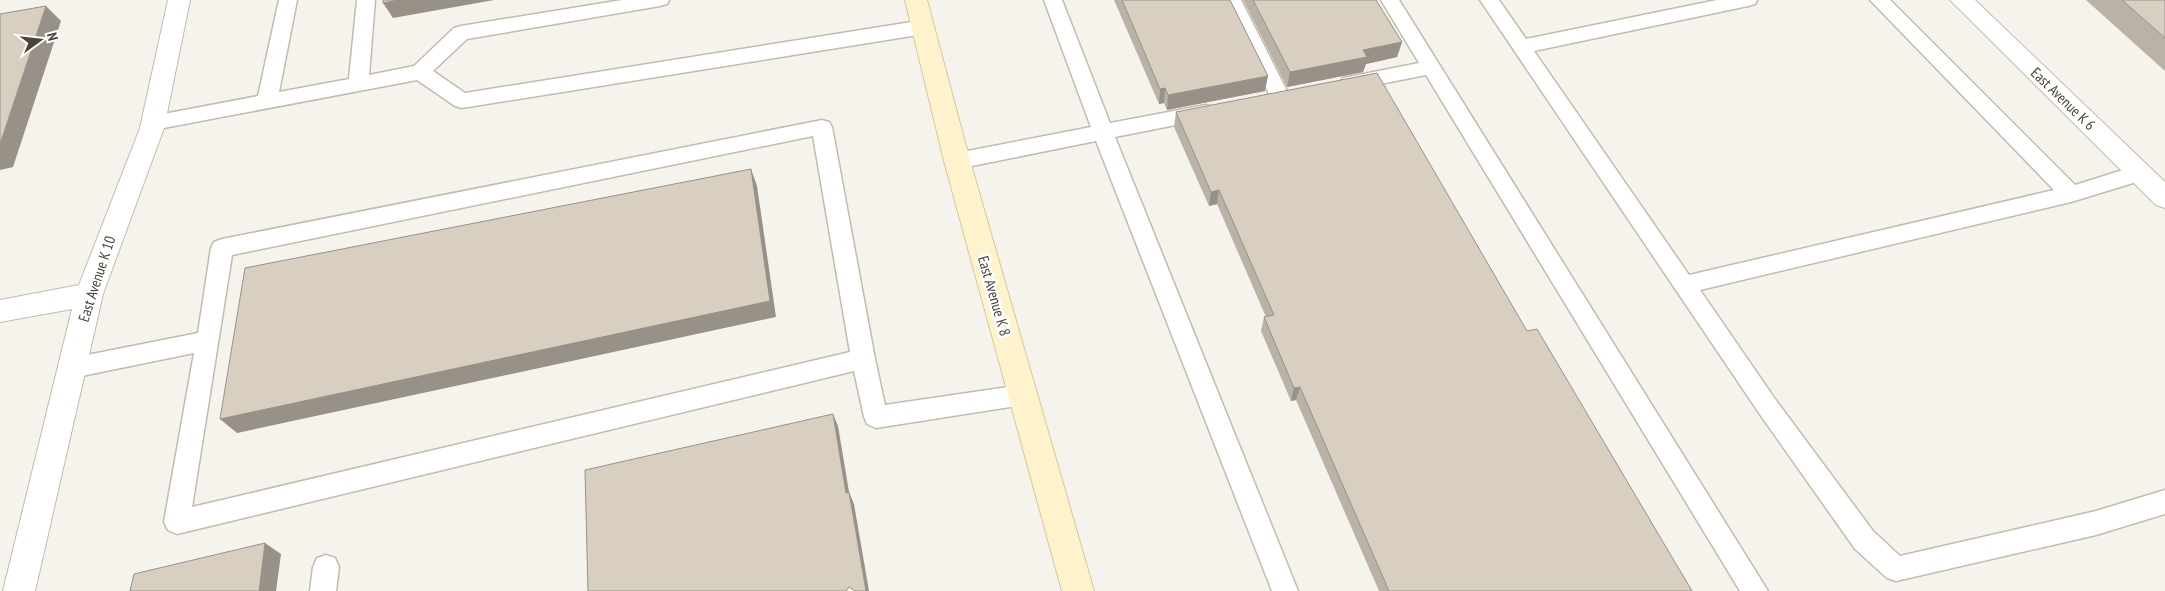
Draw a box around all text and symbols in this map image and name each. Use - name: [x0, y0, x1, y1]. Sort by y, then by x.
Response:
- north arrow: [15, 15, 65, 65]
- text: N: [43, 31, 62, 43]
- street label: East Avenue K 6: [2027, 63, 2100, 134]
- street label: East Avenue K 10: [74, 233, 119, 324]
- street label: East Avenue K 8: [974, 254, 1015, 338]

